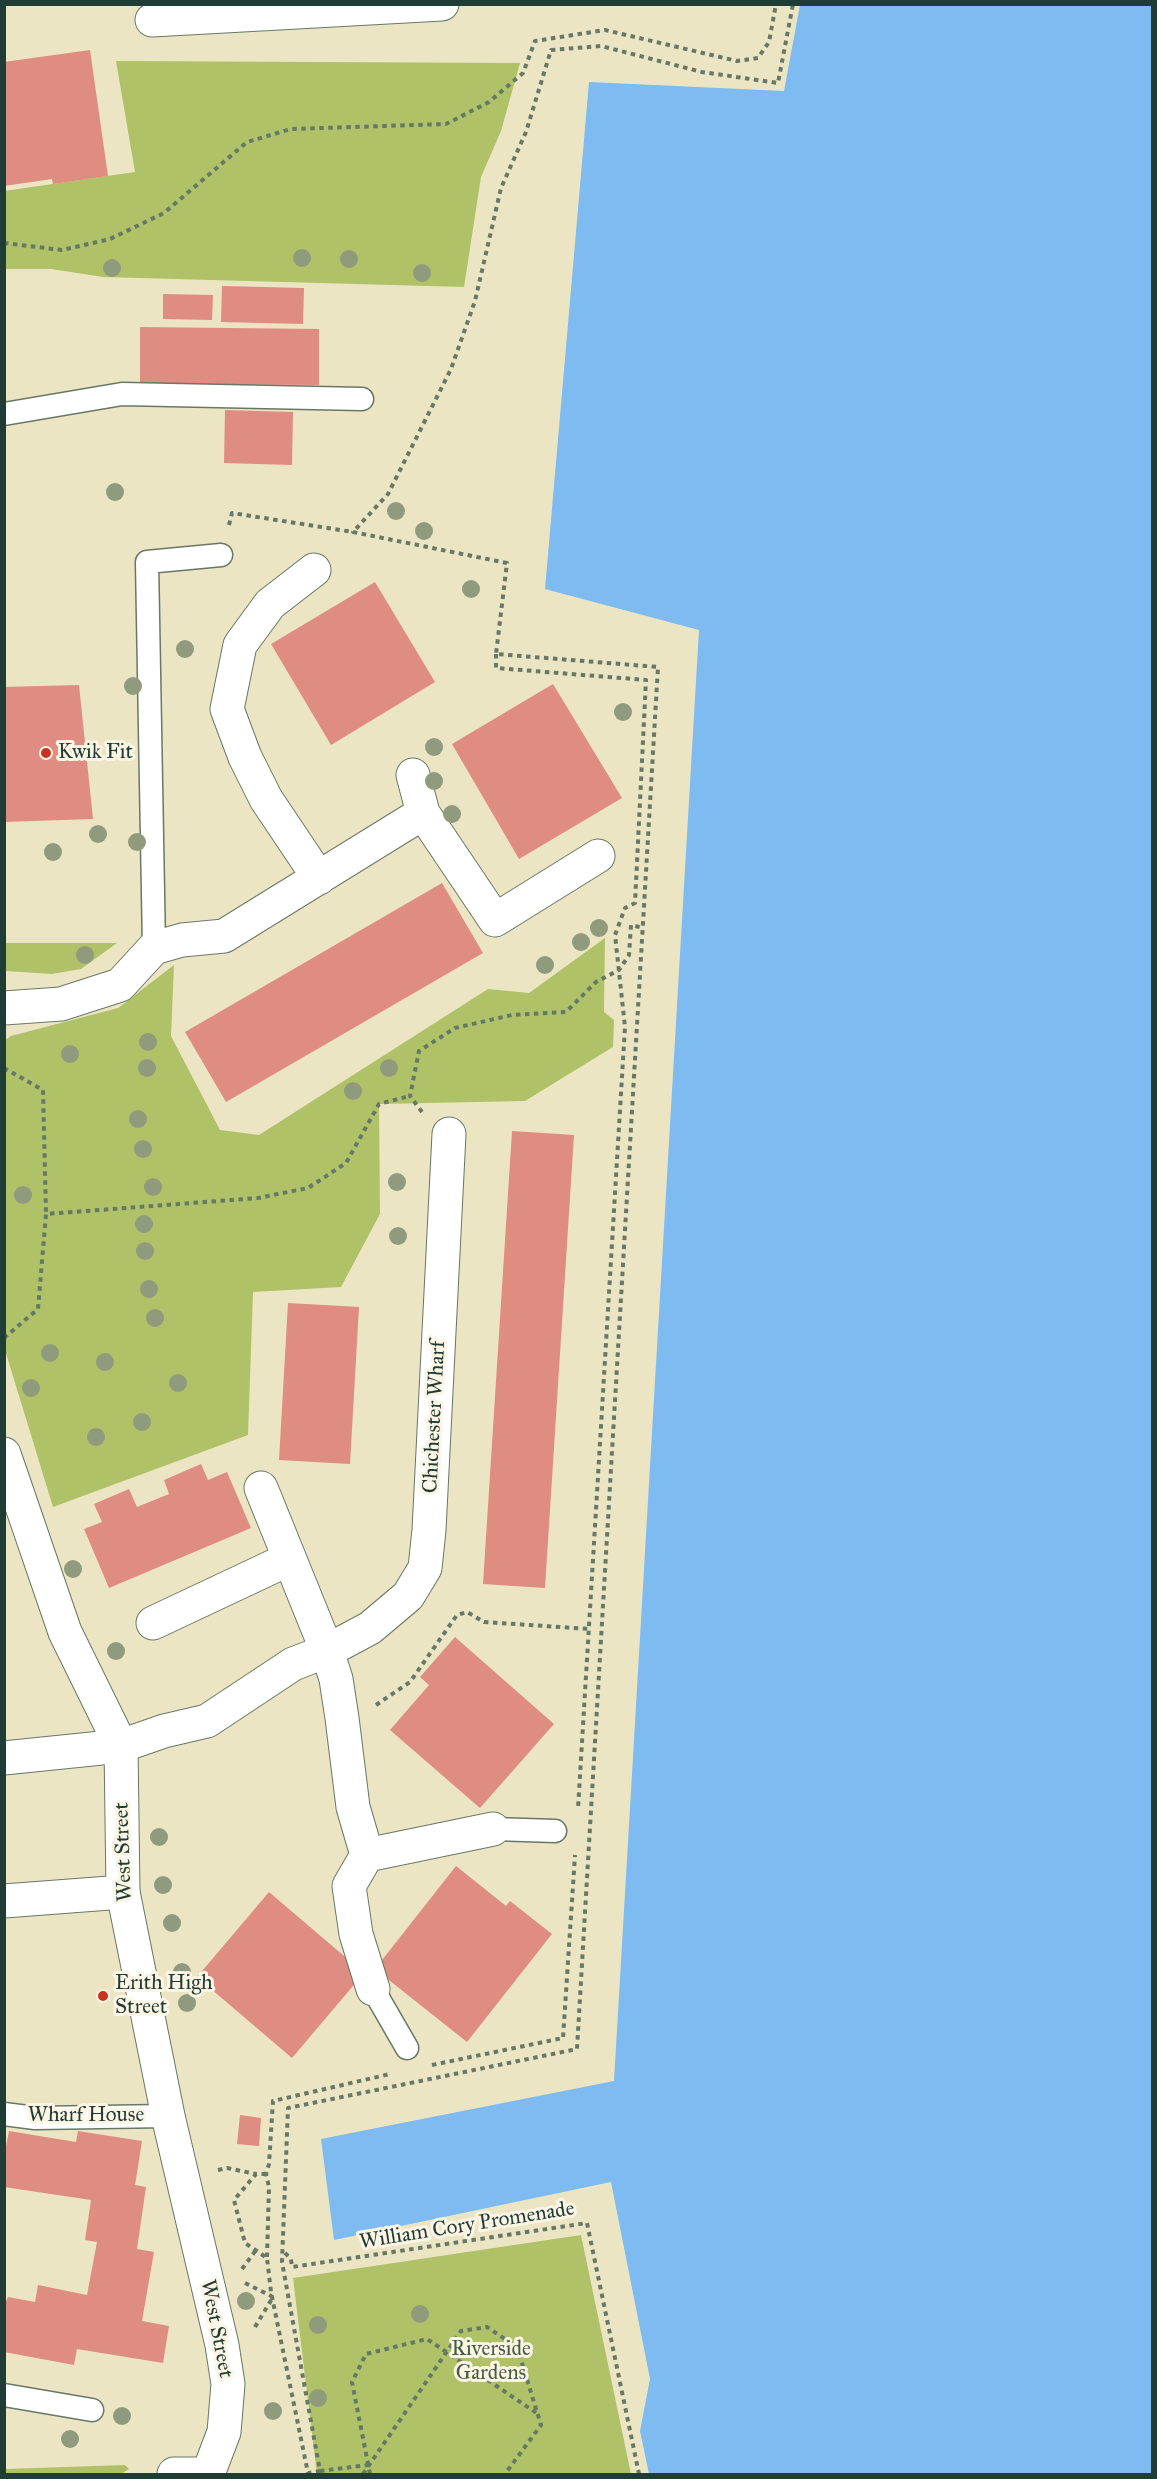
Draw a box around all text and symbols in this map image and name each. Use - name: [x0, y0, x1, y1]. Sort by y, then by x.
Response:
- place label: Kwik Fit: [58, 740, 133, 766]
- marker: Kwik Fit: [39, 746, 53, 760]
- street label: Chichester Wharf: [418, 1340, 452, 1494]
- street label: West Street: [110, 1802, 138, 1902]
- place label: Erith High Street: [115, 1971, 213, 2021]
- marker: Erith High Street: [96, 1989, 110, 2003]
- street label: Wharf House: [28, 2103, 144, 2129]
- street label: William Cory Promenade: [358, 2197, 576, 2255]
- street label: West Street: [194, 2278, 238, 2380]
- park label: Riverside Gardens: [451, 2337, 531, 2387]

